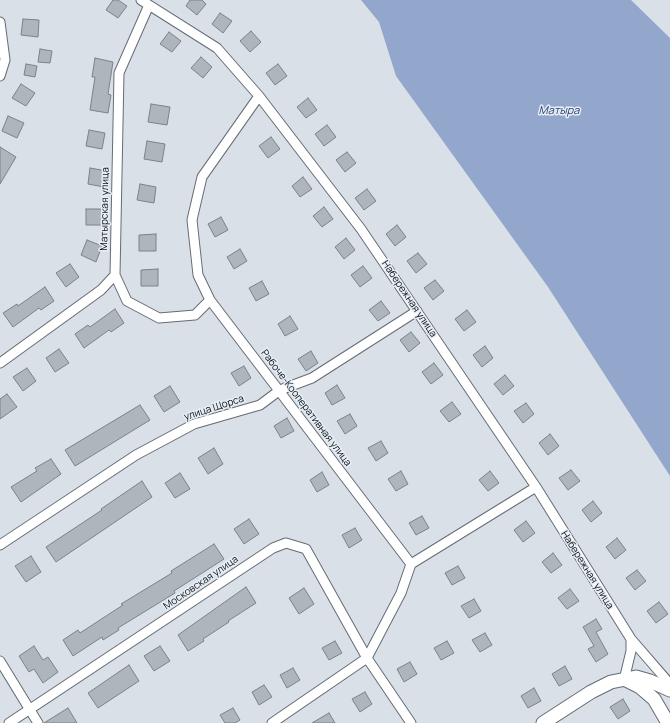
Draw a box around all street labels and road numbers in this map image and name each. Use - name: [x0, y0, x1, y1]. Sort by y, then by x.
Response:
- street label: Матырская улица: [98, 167, 112, 251]
- street label: Набережная улица: [379, 258, 439, 340]
- street label: Рабоче-Кооперативная улица: [258, 347, 354, 469]
- street label: улица Щорса: [182, 393, 246, 423]
- street label: Набережная улица: [558, 529, 616, 611]
- street label: Московская улица: [161, 553, 241, 613]

